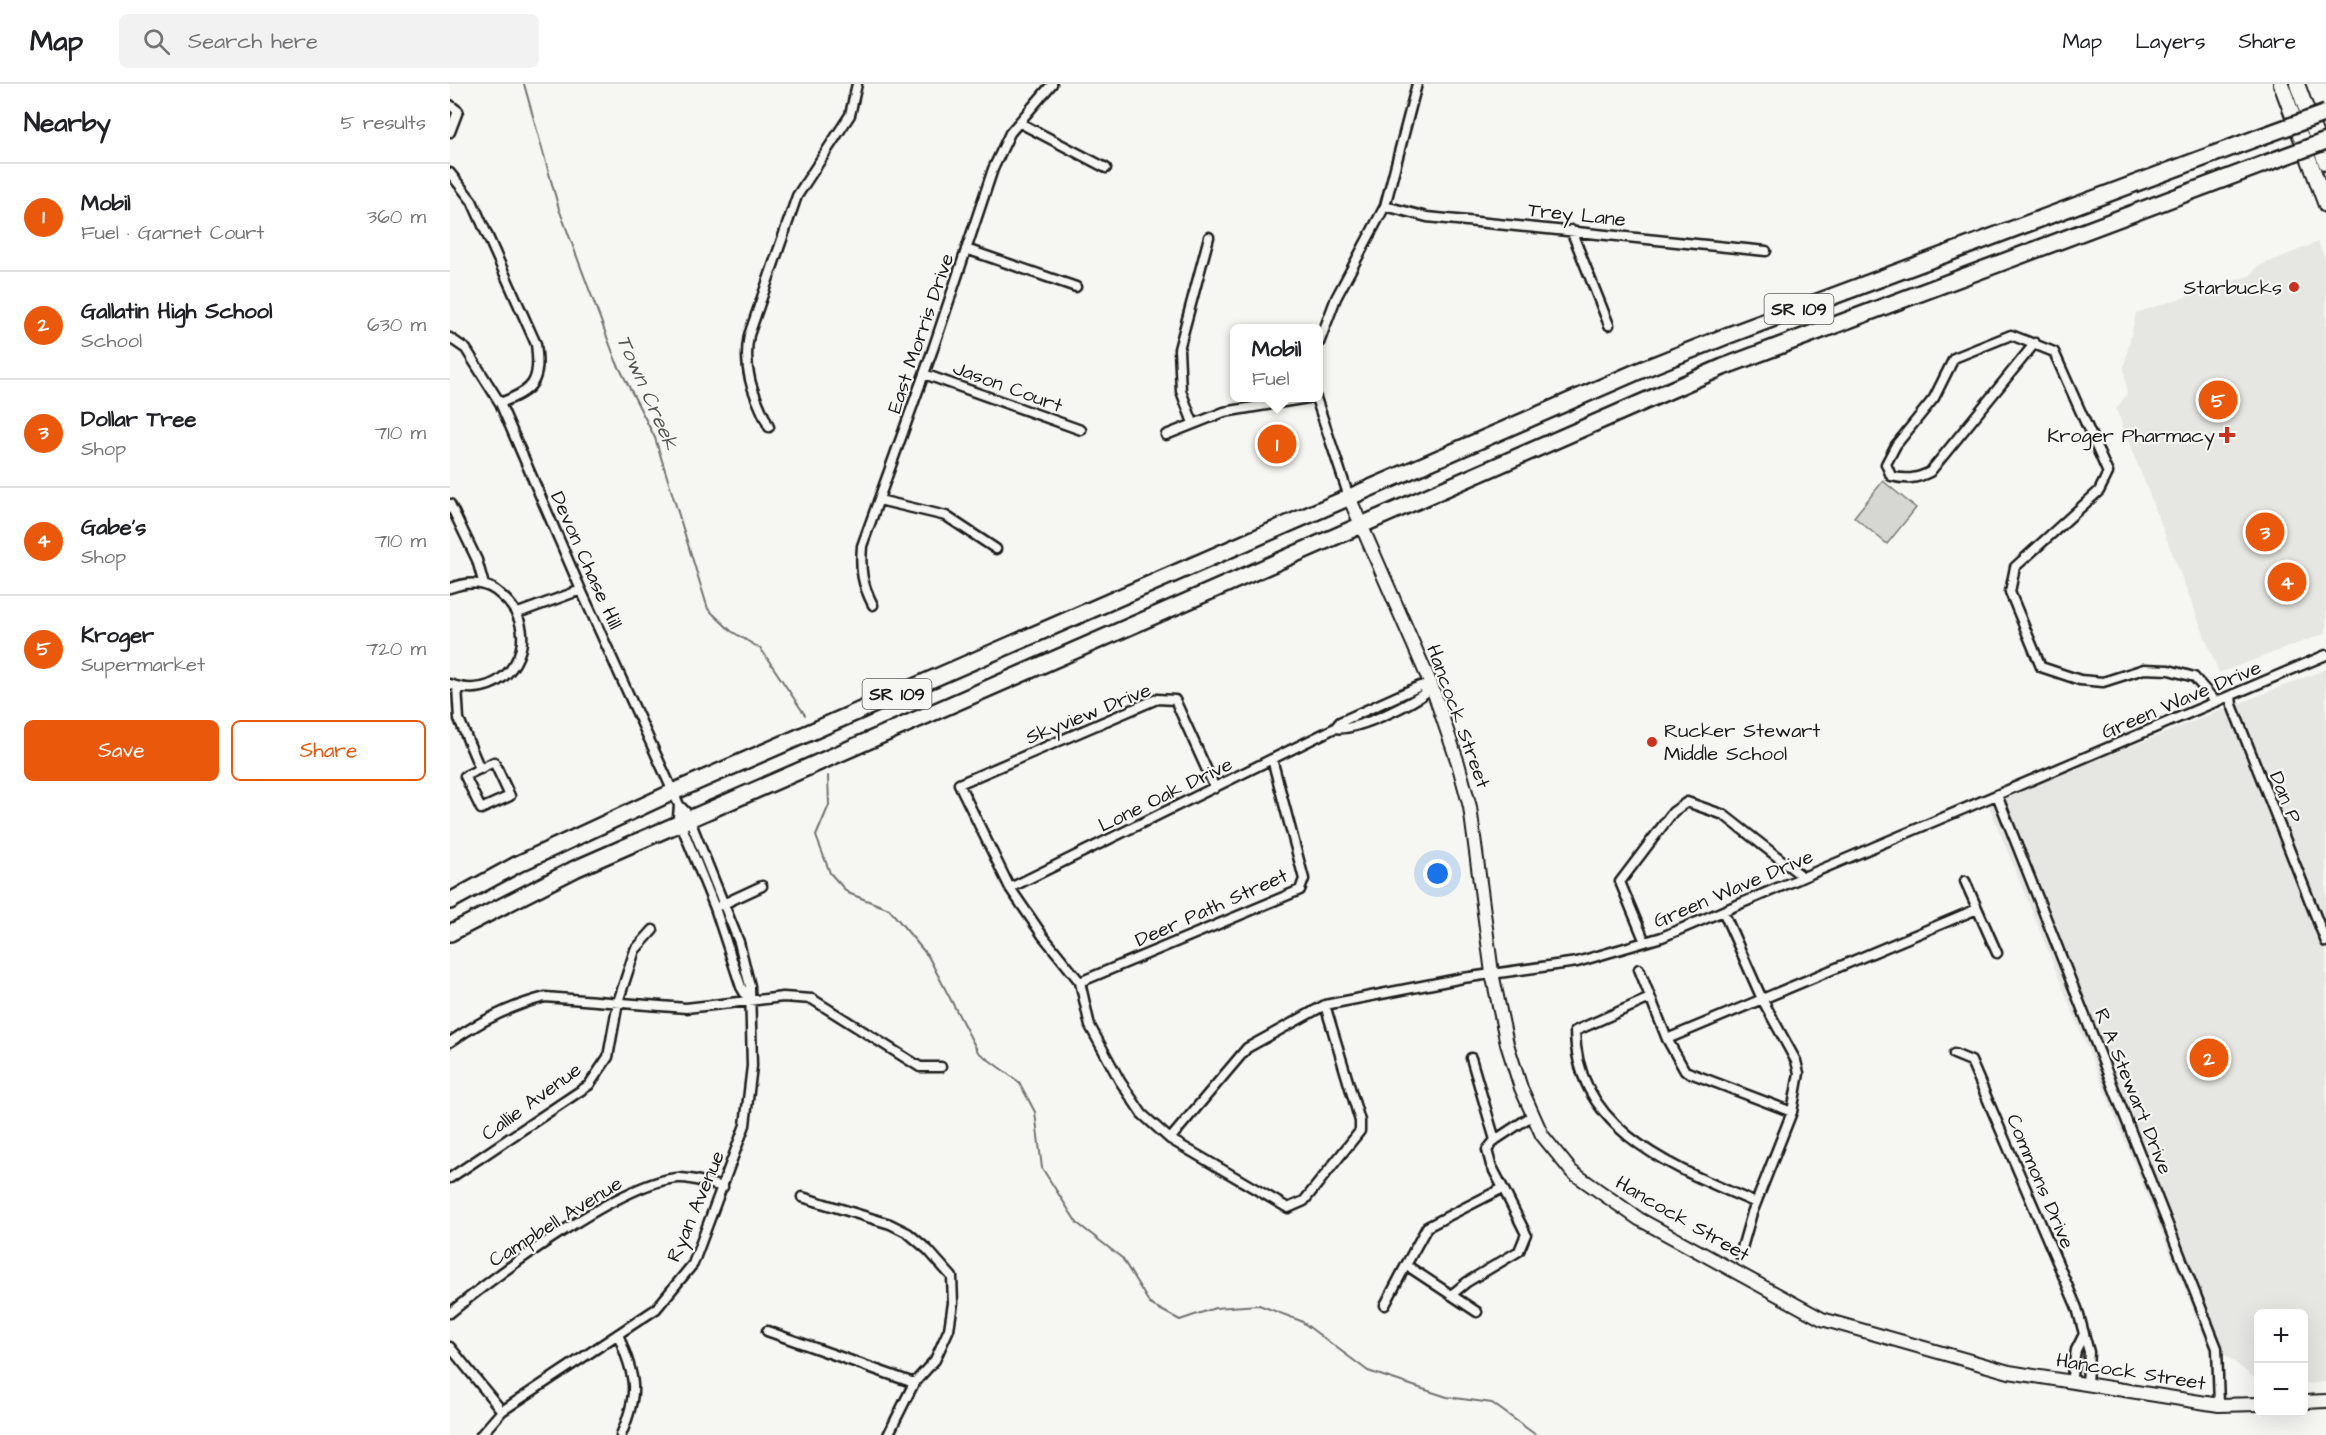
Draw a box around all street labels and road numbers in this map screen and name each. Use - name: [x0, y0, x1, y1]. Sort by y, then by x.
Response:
- street label: Trey Lane: [1527, 196, 1627, 235]
- street label: East Morris Drive: [880, 250, 961, 417]
- road number: SR 109: [1764, 294, 1834, 324]
- street label: Jason Court: [949, 354, 1066, 420]
- street label: Devon Chase Hill: [543, 487, 629, 634]
- street label: Hancock Street: [1419, 641, 1497, 792]
- street label: Green Wave Drive: [2097, 654, 2266, 746]
- street label: Skyview Drive: [1022, 676, 1156, 753]
- road number: SR 109: [862, 679, 932, 709]
- street label: Lone Oak Drive: [1094, 750, 1237, 839]
- street label: Dan P: [2262, 767, 2308, 828]
- street label: Green Wave Drive: [1649, 843, 1818, 935]
- street label: Deer Path Street: [1131, 862, 1292, 954]
- street label: R A Stewart Drive: [2087, 1004, 2179, 1179]
- street label: Callie Avenue: [476, 1056, 587, 1148]
- street label: Commons Drive: [1999, 1110, 2081, 1253]
- street label: Ryan Avenue: [660, 1146, 733, 1267]
- street label: Hancock Street: [1610, 1169, 1755, 1269]
- street label: Campbell Avenue: [484, 1170, 628, 1274]
- street label: Hancock Street: [2054, 1346, 2208, 1398]

